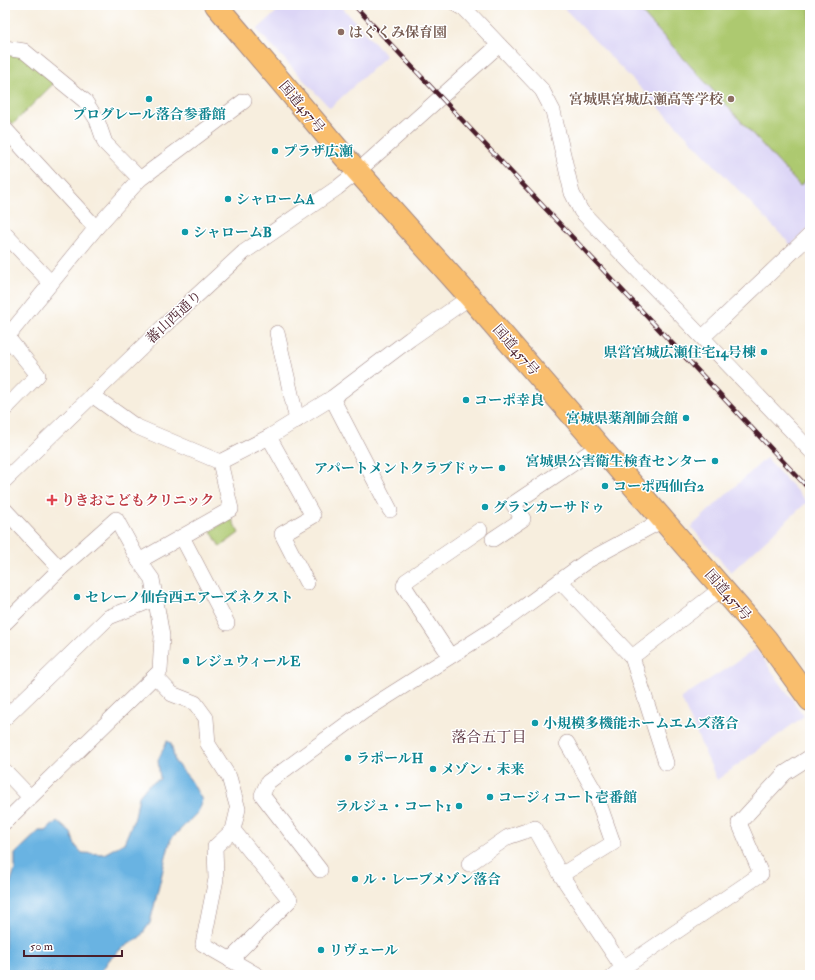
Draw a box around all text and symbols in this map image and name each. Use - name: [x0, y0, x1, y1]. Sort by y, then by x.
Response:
- place label: はぐくみ保育園: [349, 24, 447, 41]
- marker: はぐくみ保育園: [336, 27, 346, 37]
- street label: 国道457号: [276, 78, 328, 136]
- place label: 宮城県宮城広瀬高等学校: [569, 91, 723, 108]
- marker: プログレール落合参番館: [144, 94, 154, 104]
- marker: 宮城県宮城広瀬高等学校: [726, 94, 736, 104]
- place label: プログレール落合参番館: [72, 106, 226, 123]
- place label: プラザ広瀬: [283, 143, 353, 160]
- marker: プラザ広瀬: [270, 146, 280, 156]
- place label: シャロームA: [236, 191, 315, 208]
- marker: シャロームA: [223, 194, 233, 204]
- place label: シャロームB: [193, 224, 272, 241]
- marker: シャロームB: [180, 227, 190, 237]
- street label: 蕃山西通り: [143, 287, 205, 347]
- street label: 国道457号: [489, 321, 543, 379]
- place label: 県営宮城広瀬住宅14号棟: [603, 344, 756, 361]
- marker: 県営宮城広瀬住宅14号棟: [759, 347, 769, 357]
- place label: コーポ幸良: [474, 392, 545, 409]
- marker: コーポ幸良: [461, 395, 471, 405]
- place label: 宮城県薬剤師会館: [566, 410, 678, 427]
- marker: 宮城県薬剤師会館: [681, 413, 691, 423]
- place label: 宮城県公害衛生検査センター: [526, 453, 707, 470]
- marker: 宮城県公害衛生検査センター: [710, 456, 720, 466]
- place label: アパートメントクラブドゥー: [314, 460, 494, 477]
- marker: アパートメントクラブドゥー: [497, 463, 507, 473]
- place label: コーポ西仙台2: [613, 478, 704, 495]
- marker: コーポ西仙台2: [600, 481, 610, 491]
- place label: りきおこどもクリニック: [61, 492, 214, 509]
- marker: りきおこどもクリニック: [46, 494, 58, 506]
- place label: グランカーサドゥ: [493, 499, 605, 516]
- marker: グランカーサドゥ: [480, 502, 490, 512]
- street label: 国道457号: [701, 566, 755, 624]
- place label: セレーノ仙台西エアーズネクスト: [85, 589, 293, 606]
- marker: セレーノ仙台西エアーズネクスト: [72, 592, 82, 602]
- place label: レジュウィールE: [194, 653, 300, 670]
- marker: レジュウィールE: [181, 656, 191, 666]
- place label: 小規模多機能ホームエムズ落合: [543, 715, 739, 732]
- marker: 小規模多機能ホームエムズ落合: [530, 718, 540, 728]
- district label: 落合五丁目: [451, 728, 527, 747]
- place label: ラポールH: [356, 750, 424, 767]
- marker: ラポールH: [343, 753, 353, 763]
- place label: メゾン・未来: [441, 761, 525, 778]
- marker: メゾン・未来: [428, 764, 438, 774]
- place label: コージィコート壱番館: [498, 789, 637, 806]
- marker: コージィコート壱番館: [485, 792, 495, 802]
- place label: ラルジュ・コート1: [335, 798, 451, 815]
- marker: ラルジュ・コート1: [454, 801, 464, 811]
- place label: ル・レーブメゾン落合: [363, 871, 501, 888]
- marker: ル・レーブメゾン落合: [350, 874, 360, 884]
- scale bar: [24, 932, 122, 958]
- text: 50 m: [30, 939, 54, 954]
- place label: リヴェール: [329, 942, 398, 959]
- marker: リヴェール: [316, 945, 326, 955]

